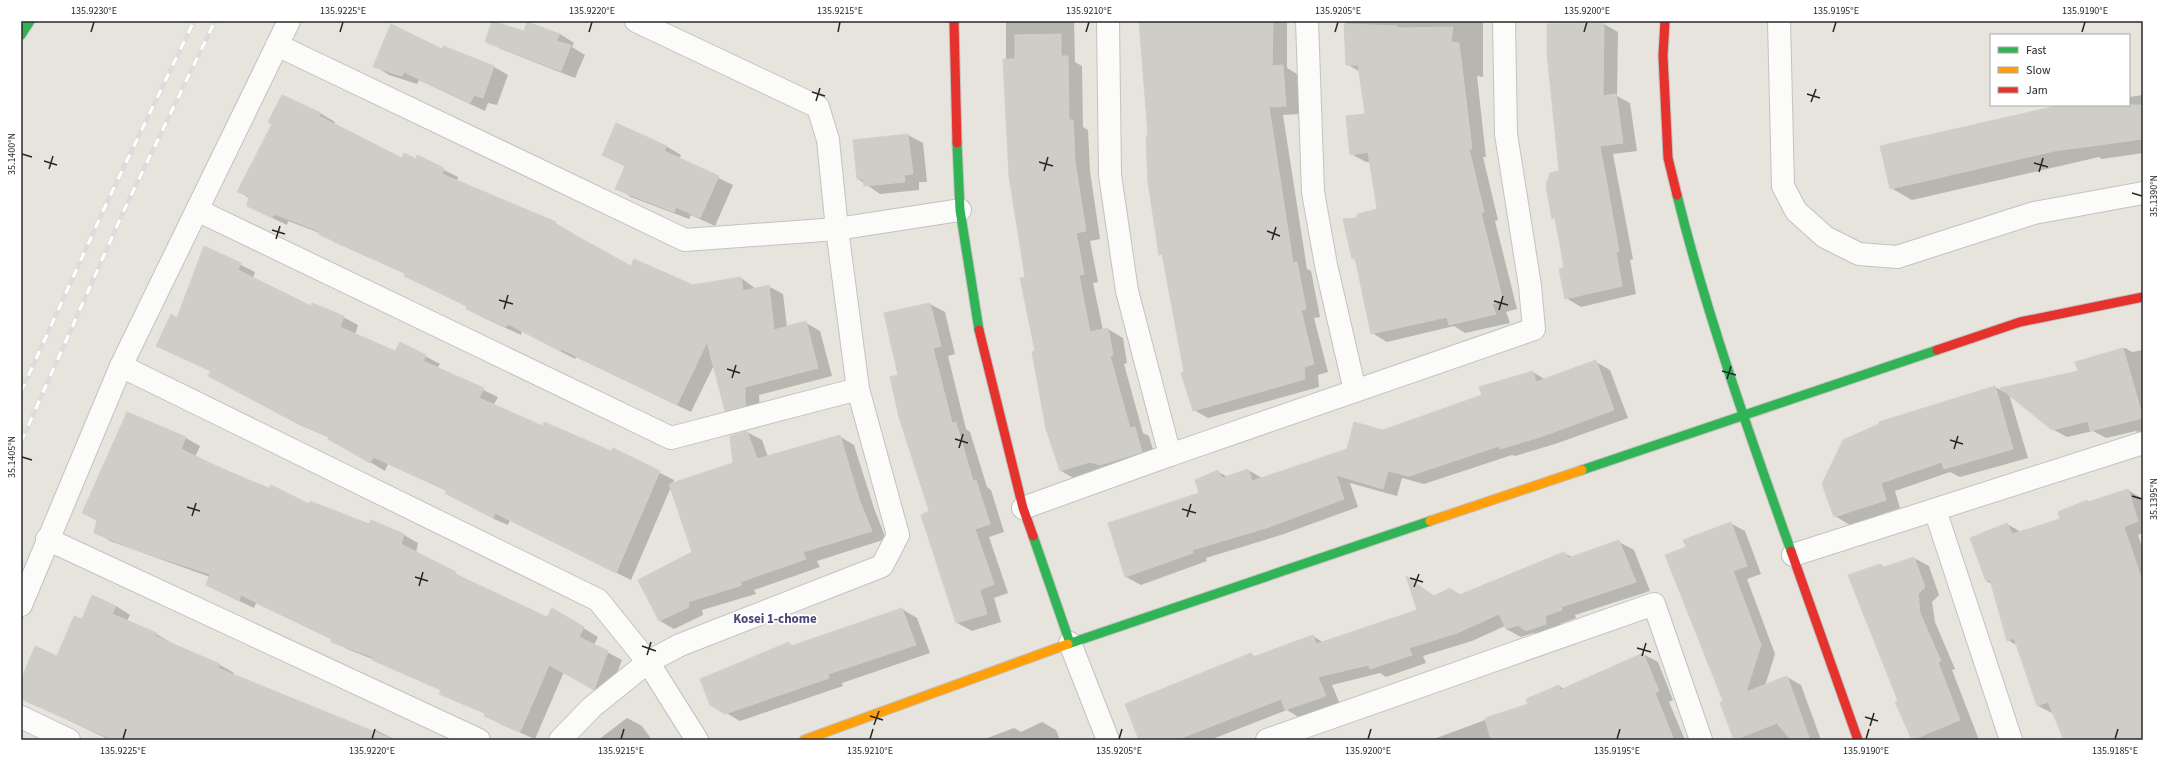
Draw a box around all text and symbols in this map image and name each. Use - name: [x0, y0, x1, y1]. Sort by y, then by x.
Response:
- text: 135.9230°E: [71, 4, 117, 18]
- text: 135.9225°E: [320, 4, 366, 18]
- text: 135.9220°E: [569, 4, 615, 18]
- text: 135.9215°E: [817, 4, 863, 18]
- text: 135.9210°E: [1066, 4, 1112, 18]
- text: 135.9205°E: [1315, 4, 1361, 18]
- text: 135.9200°E: [1564, 4, 1610, 18]
- text: 135.9195°E: [1813, 4, 1859, 18]
- text: 135.9190°E: [2062, 4, 2108, 18]
- legend: [1990, 34, 2130, 106]
- text: Fast: [2026, 42, 2046, 59]
- text: Slow: [2026, 62, 2051, 79]
- text: Jam: [2026, 82, 2048, 99]
- text: 35.1400°N: [5, 133, 19, 175]
- text: 35.1390°N: [2147, 175, 2161, 217]
- text: 35.1405°N: [5, 436, 19, 478]
- text: 35.1395°N: [2147, 478, 2161, 520]
- district label: Kosei 1-chome: [733, 610, 817, 628]
- text: 135.9225°E: [100, 744, 146, 758]
- text: 135.9220°E: [349, 744, 395, 758]
- text: 135.9215°E: [598, 744, 644, 758]
- text: 135.9210°E: [847, 744, 893, 758]
- text: 135.9205°E: [1096, 744, 1142, 758]
- text: 135.9200°E: [1345, 744, 1391, 758]
- text: 135.9195°E: [1594, 744, 1640, 758]
- text: 135.9190°E: [1843, 744, 1889, 758]
- text: 135.9185°E: [2092, 744, 2138, 758]

